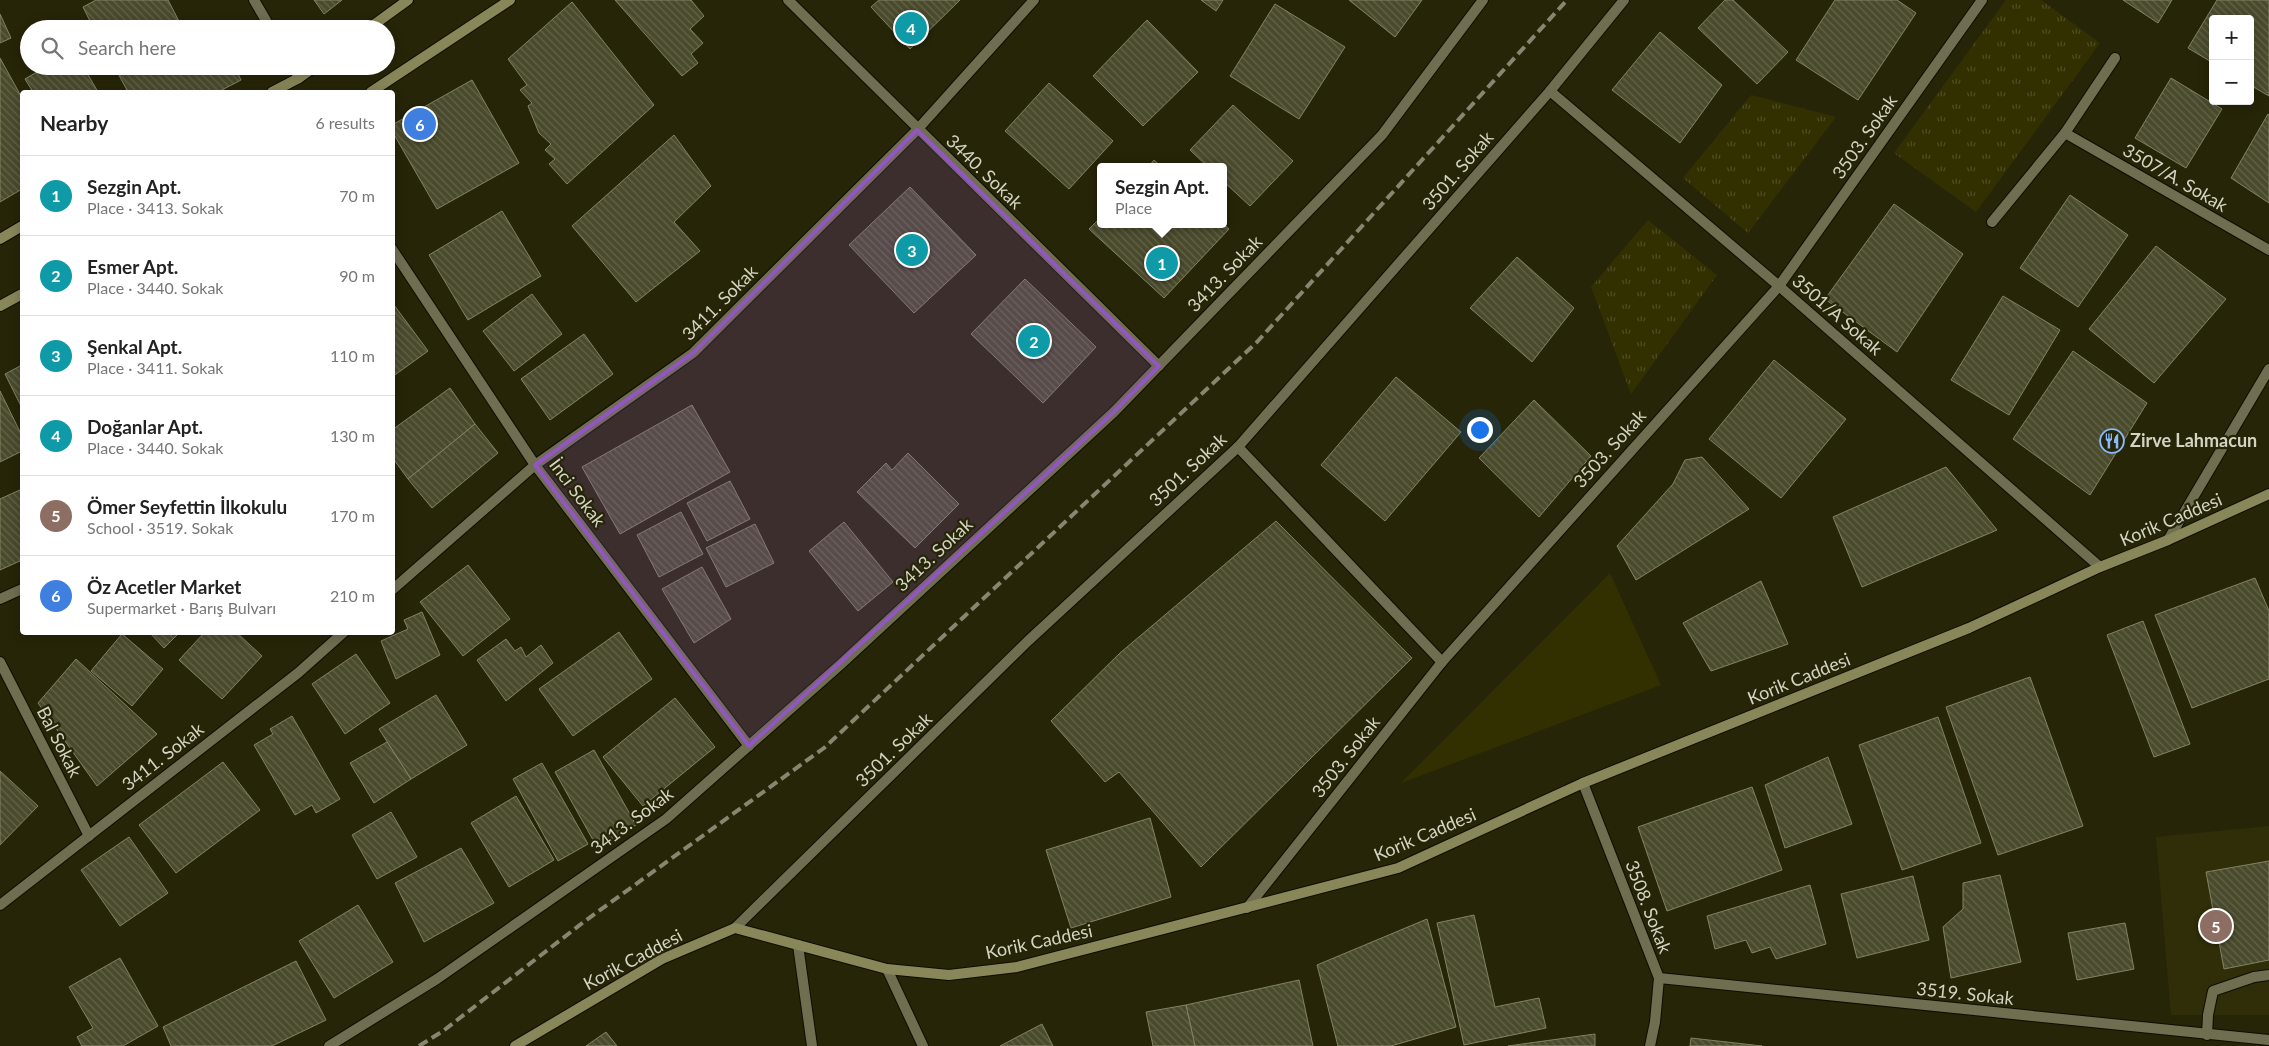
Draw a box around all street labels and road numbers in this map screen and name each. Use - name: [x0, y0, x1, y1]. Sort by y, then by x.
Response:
- street label: 3503. Sokak: [1827, 89, 1902, 183]
- street label: 3501. Sokak: [1417, 126, 1498, 214]
- street label: 3440. Sokak: [942, 129, 1028, 214]
- street label: 3507/A. Sokak: [2119, 138, 2232, 216]
- street label: 3413. Sokak: [1182, 230, 1267, 316]
- street label: 3411. Sokak: [677, 259, 762, 345]
- street label: 3501/A Sokak: [1788, 269, 1888, 360]
- street label: 3503. Sokak: [1568, 404, 1651, 492]
- street label: 3501. Sokak: [1144, 427, 1231, 511]
- street label: İnci Sokak: [545, 454, 611, 531]
- street label: Korik Caddesi: [2116, 488, 2225, 550]
- street label: 3413. Sokak: [890, 512, 977, 596]
- street label: Korik Caddesi: [1744, 647, 1853, 709]
- street label: Bal Sokak: [33, 702, 87, 781]
- street label: 3501. Sokak: [850, 707, 937, 791]
- street label: 3503. Sokak: [1306, 710, 1384, 802]
- street label: 3411. Sokak: [117, 717, 208, 795]
- street label: 3413. Sokak: [586, 781, 678, 858]
- street label: Korik Caddesi: [1370, 803, 1479, 865]
- street label: 3508. Sokak: [1621, 857, 1677, 957]
- street label: Korik Caddesi: [983, 919, 1094, 963]
- street label: Korik Caddesi: [579, 924, 686, 994]
- street label: 3519. Sokak: [1915, 977, 2016, 1009]

